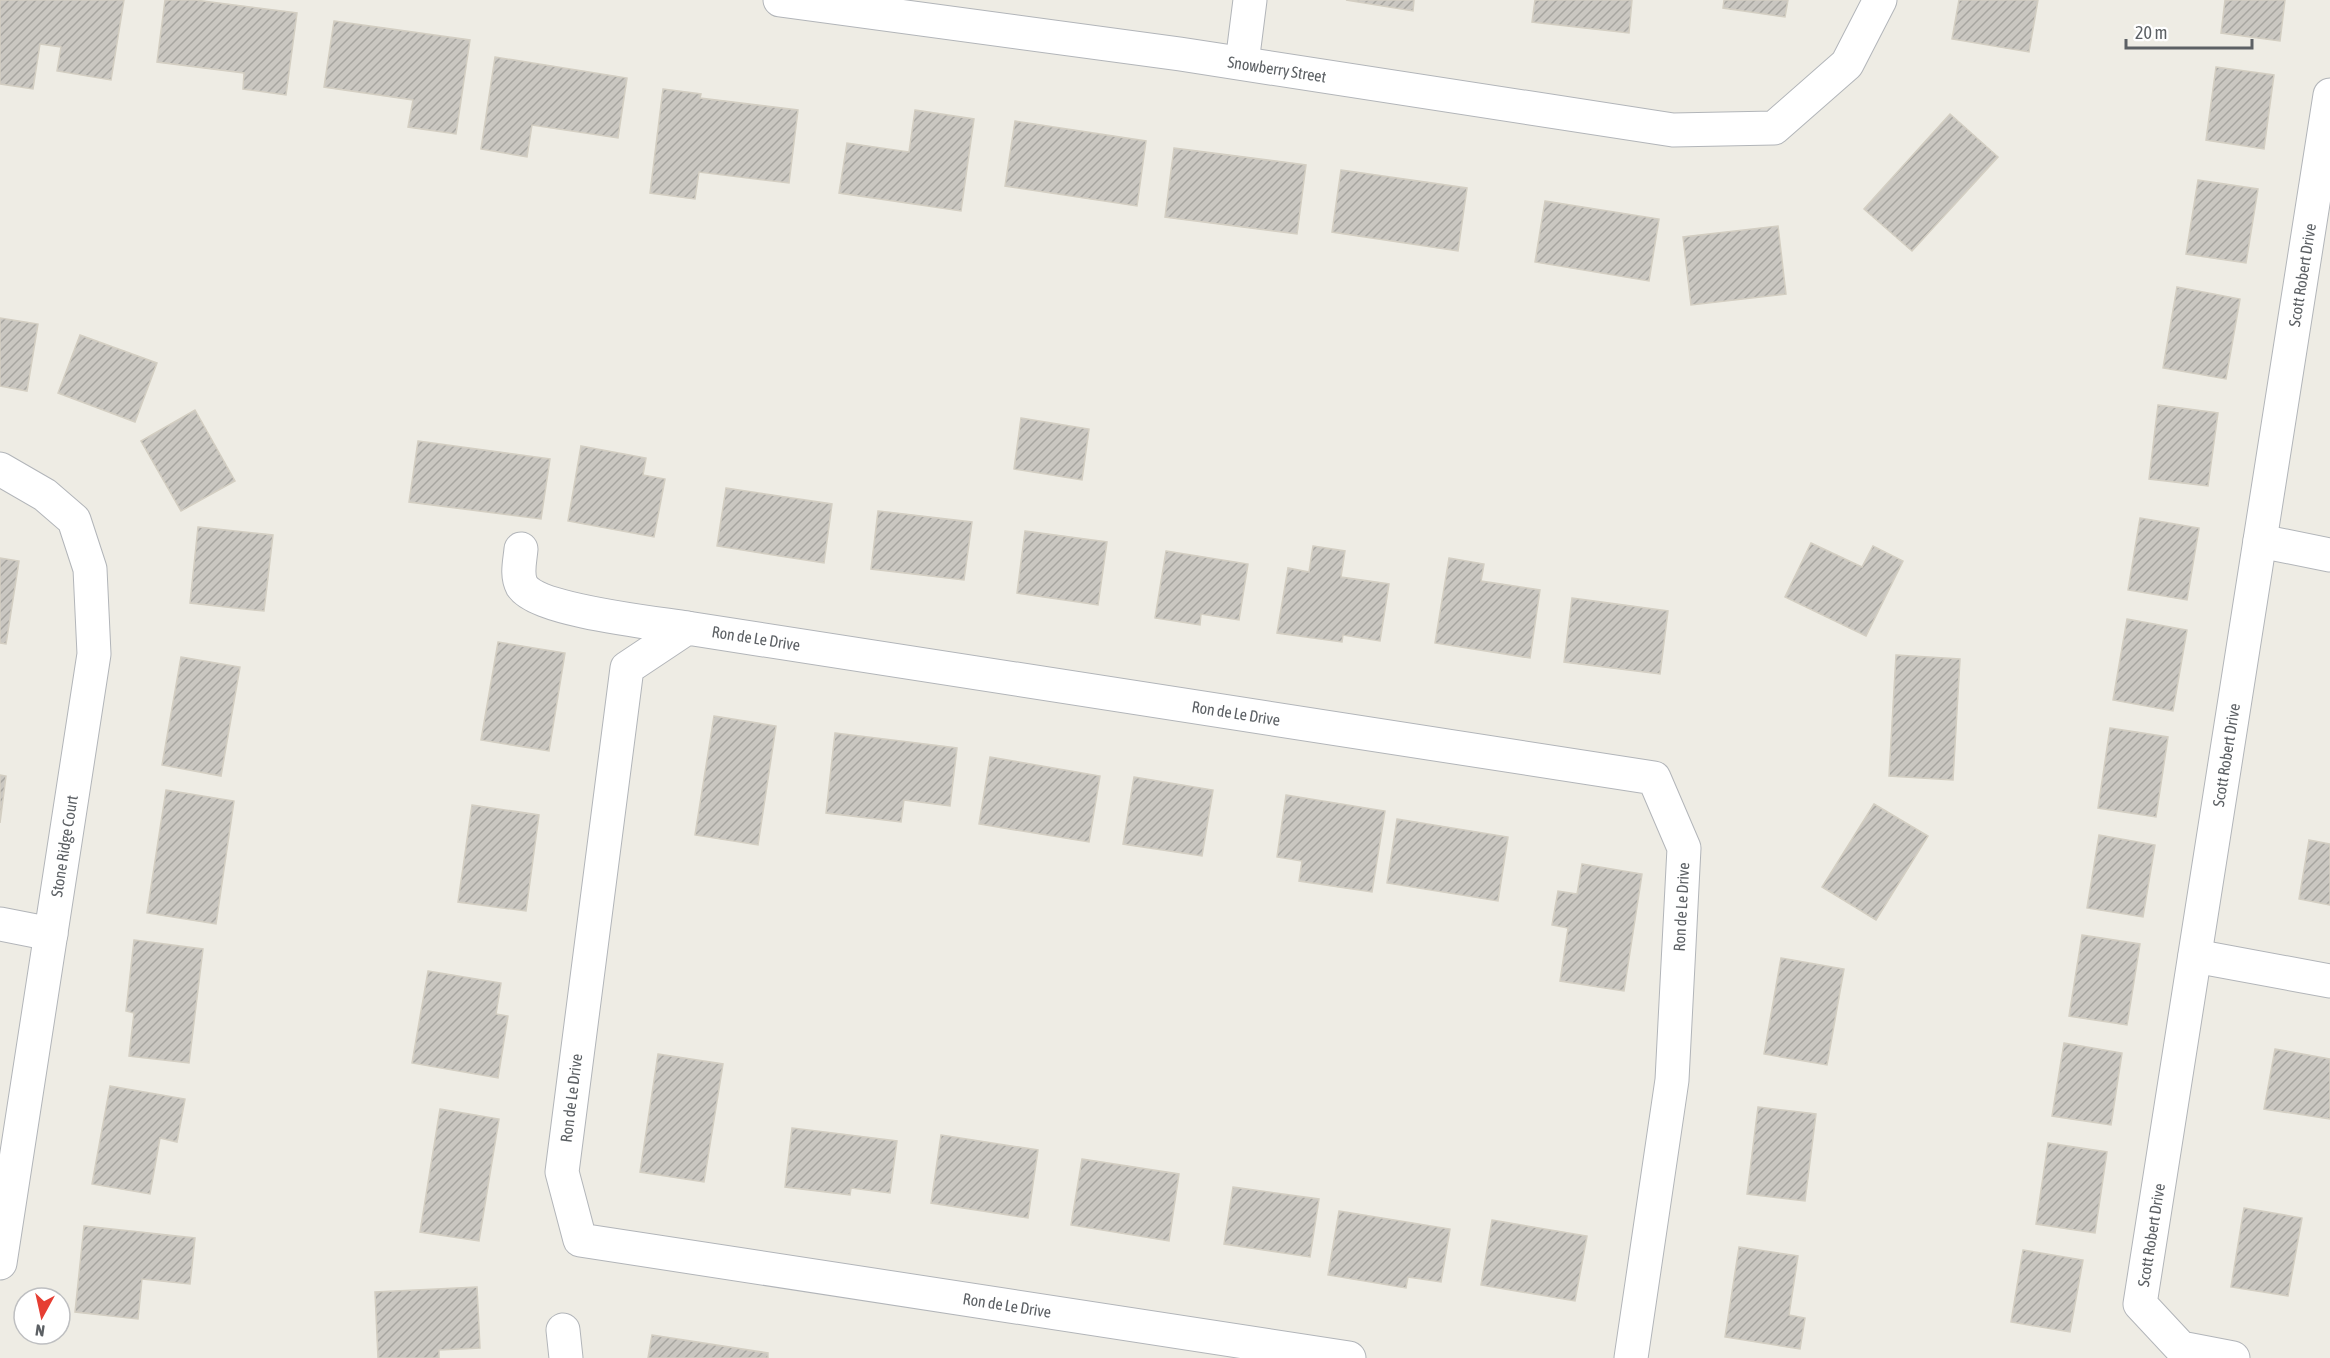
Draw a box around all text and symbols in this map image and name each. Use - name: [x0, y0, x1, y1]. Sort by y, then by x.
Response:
- scale bar: [2126, 12, 2252, 50]
- text: 20 m: [2135, 22, 2167, 43]
- street label: Snowberry Street: [1226, 52, 1328, 87]
- street label: Scott Robert Drive: [2285, 222, 2319, 328]
- street label: Ron de Le Drive: [711, 622, 801, 654]
- street label: Ron de Le Drive: [1191, 697, 1281, 729]
- street label: Scott Robert Drive: [2209, 702, 2243, 808]
- street label: Stone Ridge Court: [47, 793, 82, 898]
- street label: Ron de Le Drive: [1670, 862, 1692, 952]
- street label: Ron de Le Drive: [557, 1053, 585, 1143]
- street label: Scott Robert Drive: [2134, 1182, 2168, 1288]
- north arrow: [12, 1286, 72, 1346]
- street label: Ron de Le Drive: [962, 1289, 1052, 1321]
- text: N: [34, 1321, 46, 1340]

